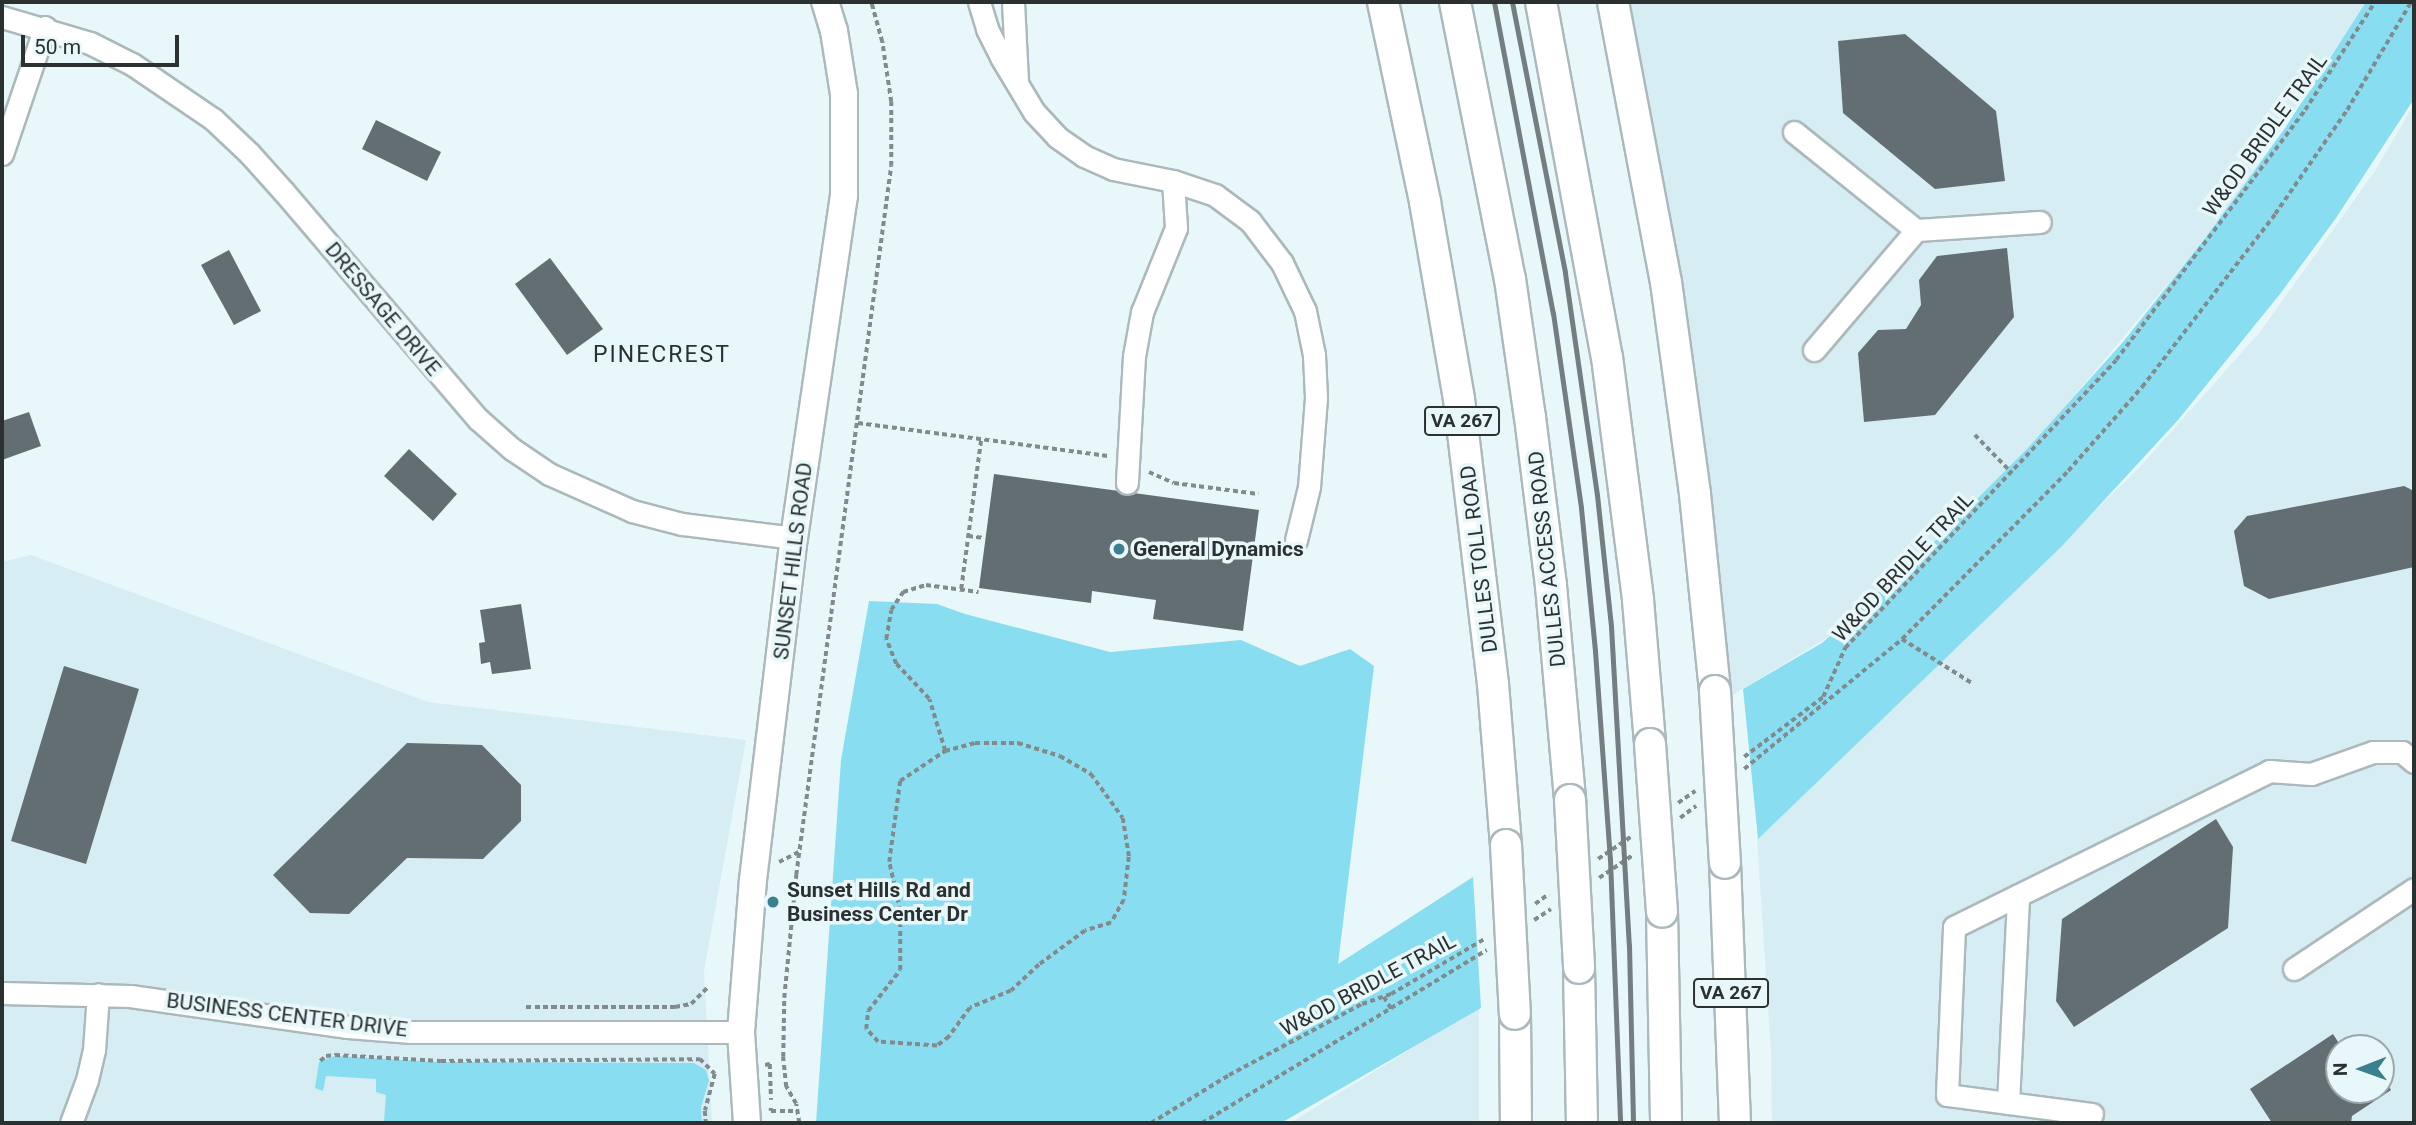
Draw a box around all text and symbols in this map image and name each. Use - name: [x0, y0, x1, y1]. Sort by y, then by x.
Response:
- scale bar: [24, 21, 182, 65]
- text: 50 m: [34, 35, 81, 59]
- street label: W&OD BRIDLE TRAIL: [2197, 49, 2333, 221]
- street label: DRESSAGE DRIVE: [320, 237, 446, 381]
- district label: PINECREST: [594, 341, 730, 369]
- road number: VA 267: [1424, 406, 1500, 436]
- street label: DULLES ACCESS ROAD: [1523, 450, 1571, 668]
- street label: SUNSET HILLS ROAD: [768, 461, 818, 661]
- street label: DULLES TOLL ROAD: [1455, 464, 1503, 654]
- street label: W&OD BRIDLE TRAIL: [1827, 487, 1979, 647]
- place label: General Dynamics: [1133, 536, 1304, 562]
- marker: General Dynamics: [1111, 541, 1127, 557]
- place label: Sunset Hills Rd and Business Center Dr: [787, 877, 971, 927]
- marker: Sunset Hills Rd and Business Center Dr: [765, 894, 781, 910]
- street label: W&OD BRIDLE TRAIL: [1276, 928, 1460, 1042]
- road number: VA 267: [1692, 978, 1770, 1009]
- street label: BUSINESS CENTER DRIVE: [165, 988, 409, 1042]
- north arrow: [2325, 1034, 2395, 1104]
- text: N: [2329, 1062, 2352, 1076]

